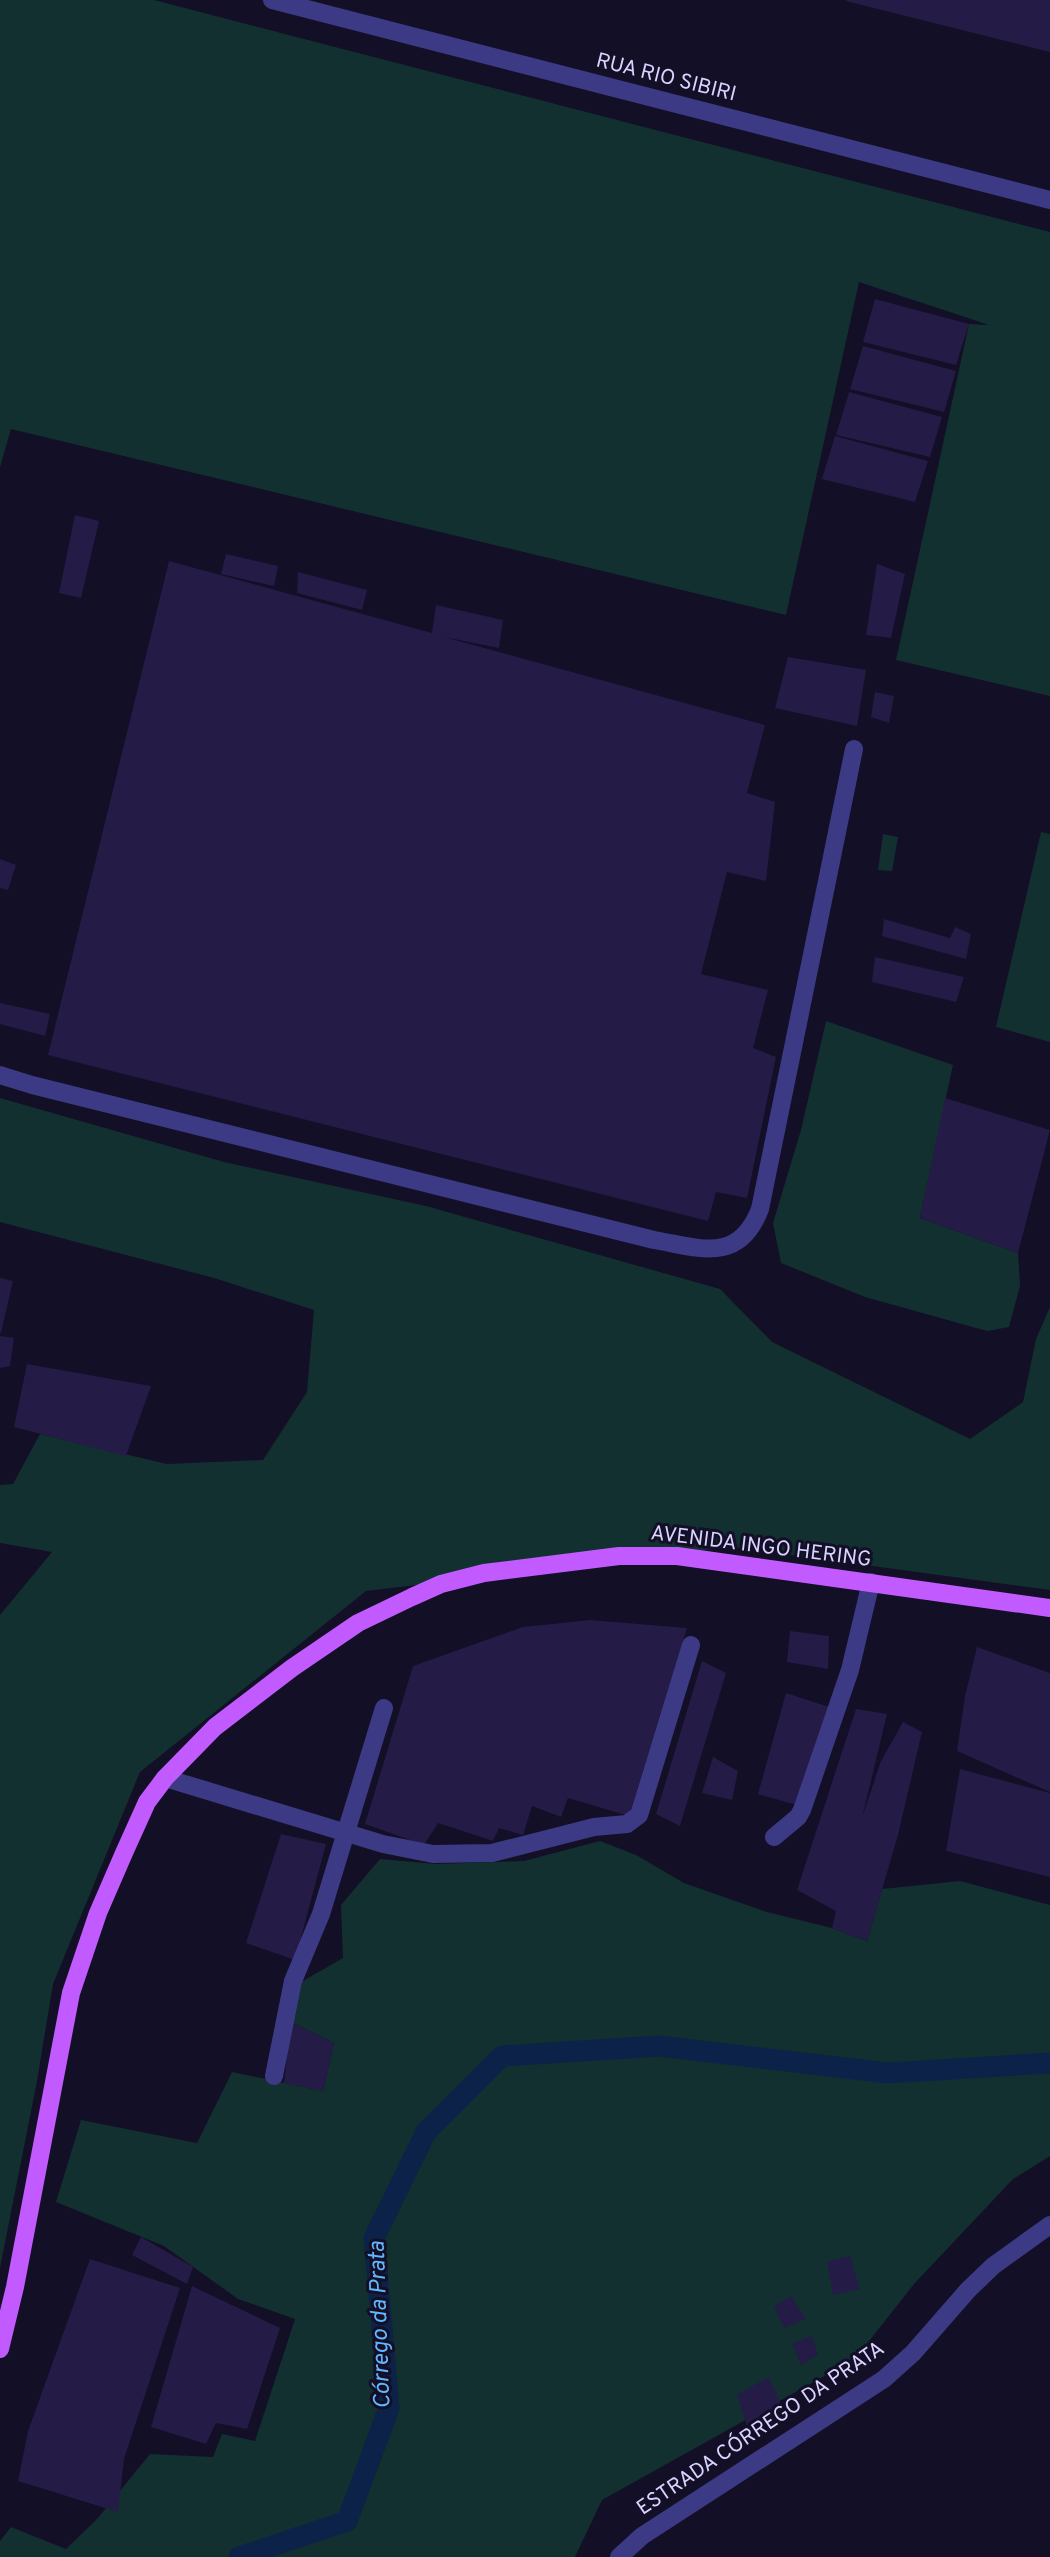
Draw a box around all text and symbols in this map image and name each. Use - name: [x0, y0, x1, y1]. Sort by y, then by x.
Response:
- street label: RUA RIO SIBIRI: [593, 48, 739, 108]
- street label: AVENIDA INGO HERING: [649, 1520, 873, 1574]
- water label: Córrego da Prata: [364, 2240, 398, 2409]
- street label: ESTRADA CÓRREGO DA PRATA: [631, 2335, 890, 2522]

